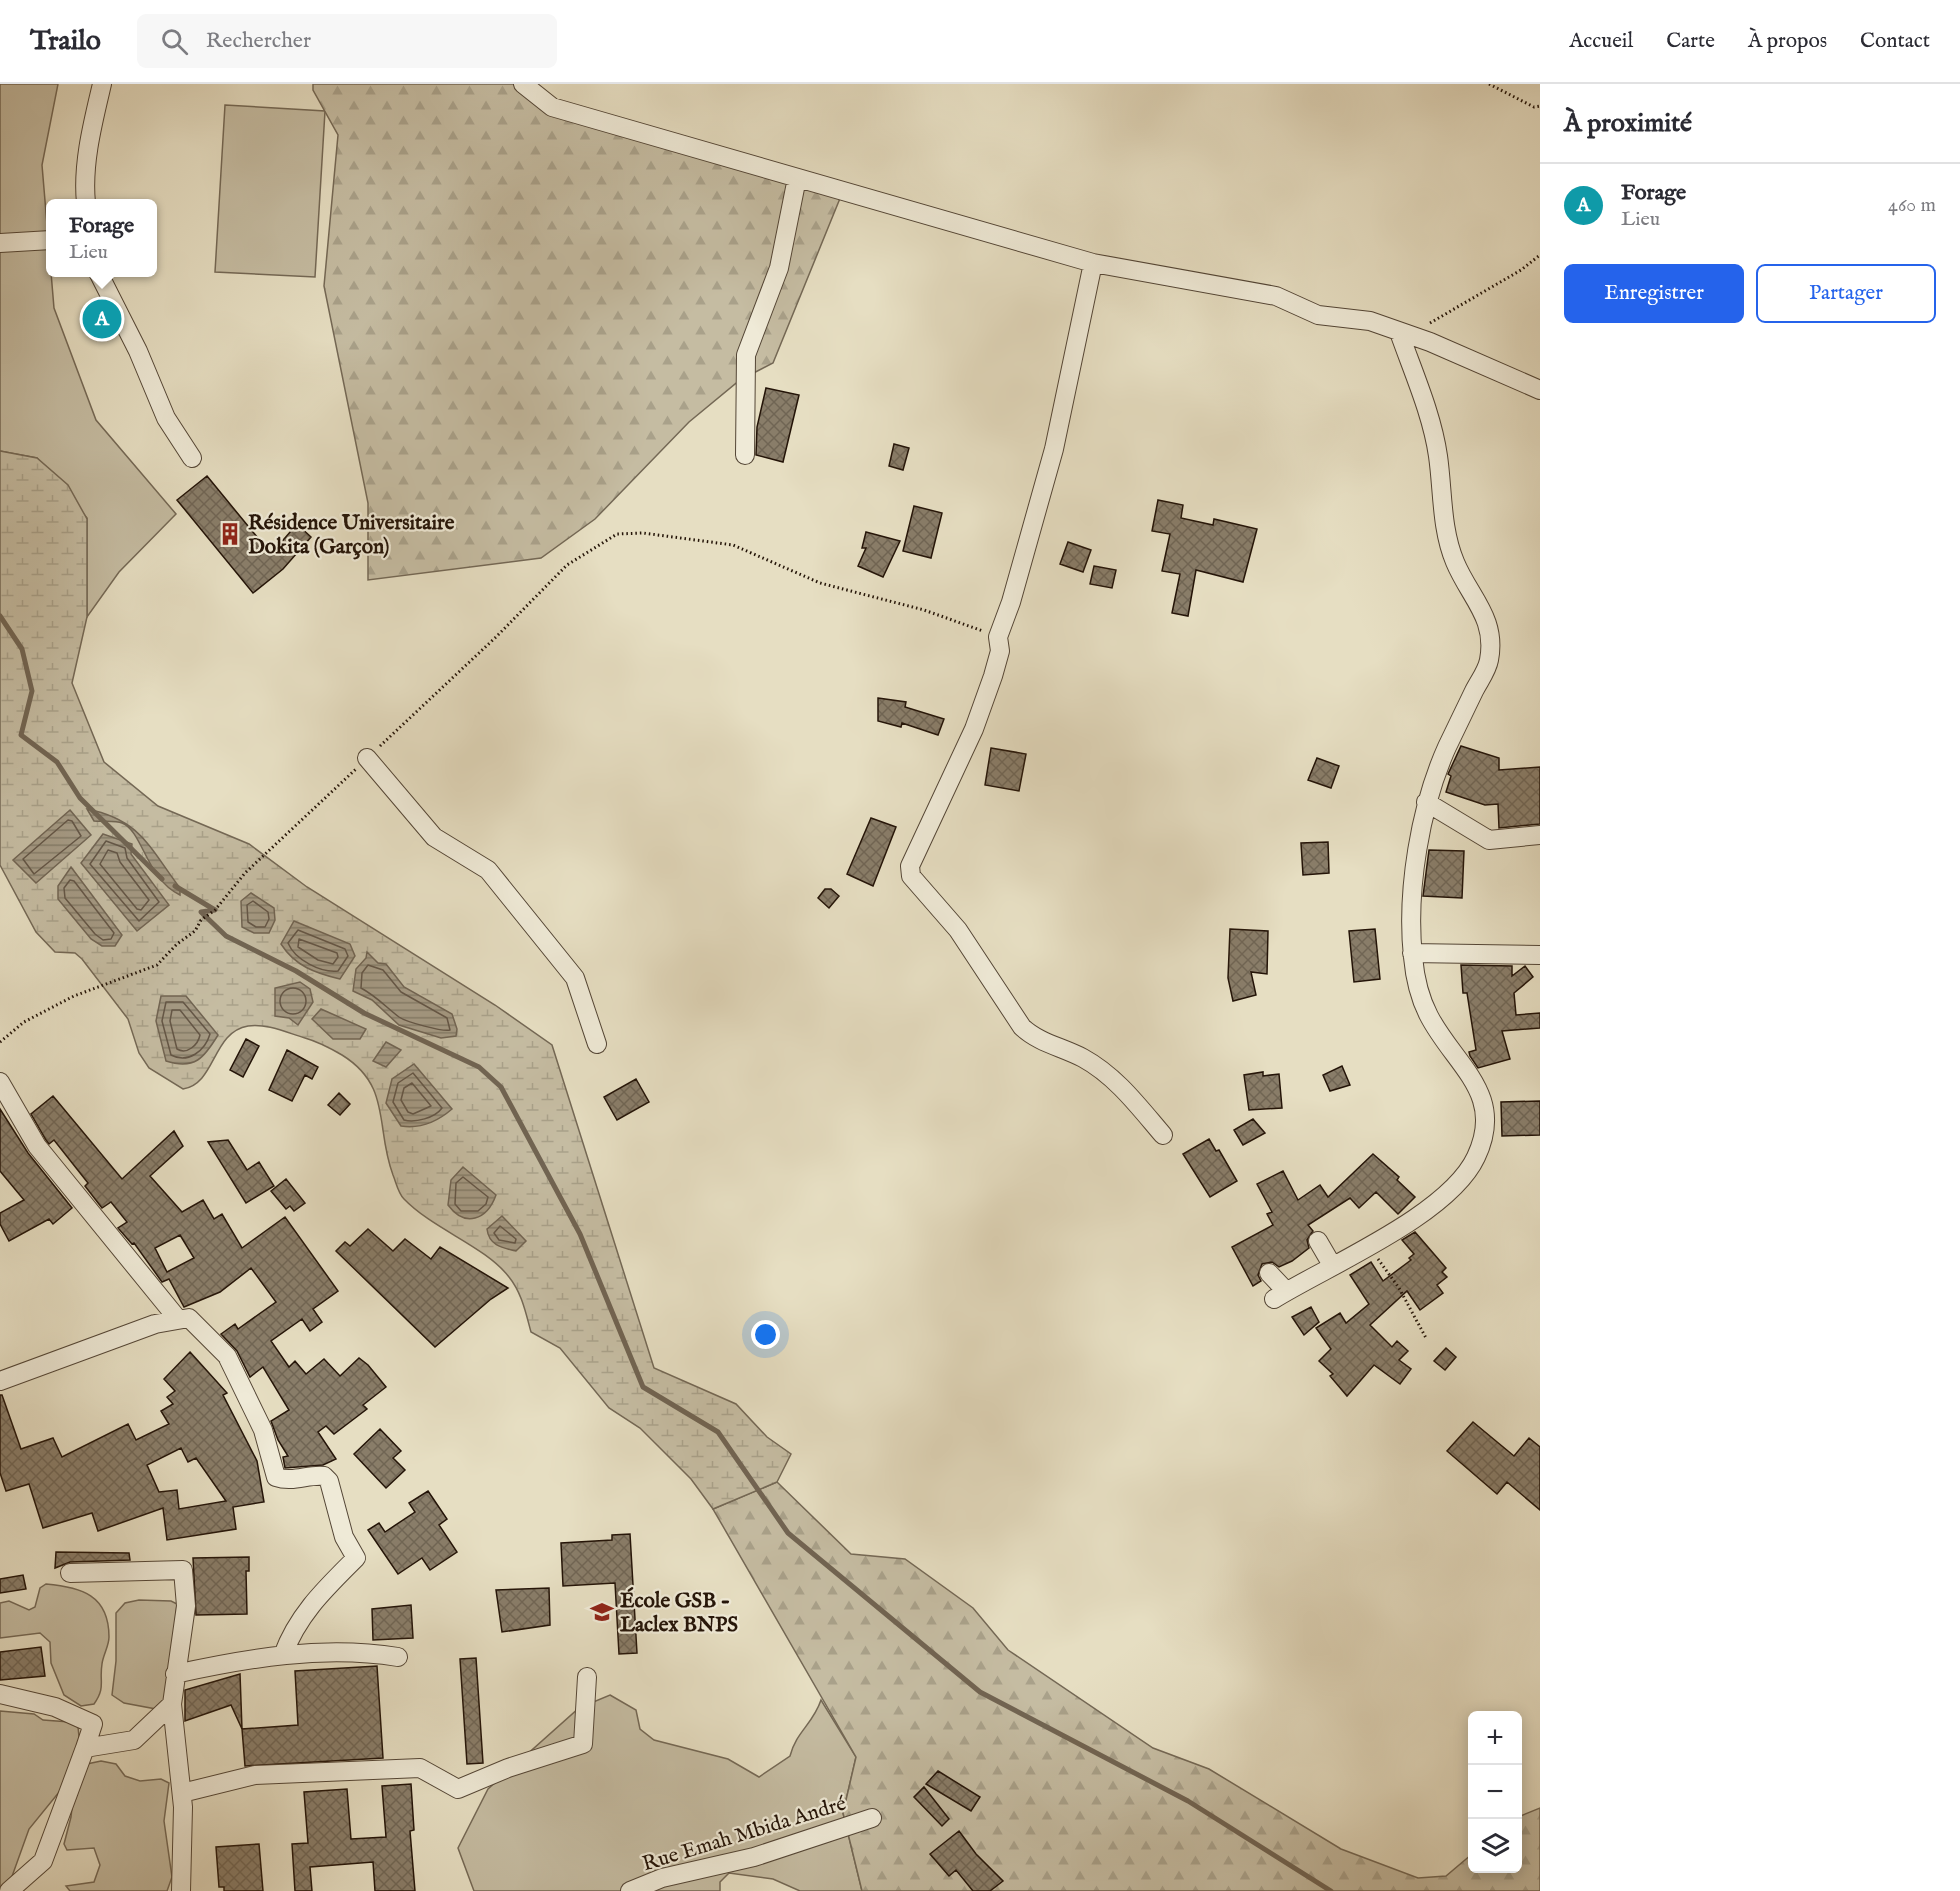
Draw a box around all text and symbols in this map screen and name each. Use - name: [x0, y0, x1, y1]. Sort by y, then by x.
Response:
- search box: [137, 14, 557, 68]
- text: Trailo: [30, 24, 101, 59]
- icon: search: [158, 25, 191, 58]
- text: Rechercher: [206, 27, 311, 55]
- text: Accueil: [1569, 28, 1633, 55]
- text: Carte: [1666, 28, 1715, 55]
- text: À propos: [1748, 28, 1827, 55]
- text: Contact: [1860, 28, 1930, 55]
- text: À proximité: [1564, 107, 1692, 140]
- text: Forage: [1621, 179, 1686, 207]
- text: A: [1577, 193, 1590, 218]
- text: 460 m: [1888, 193, 1936, 218]
- popup: [46, 199, 157, 277]
- text: Lieu: [1621, 207, 1660, 232]
- text: Forage: [69, 212, 134, 240]
- text: Lieu: [69, 240, 108, 265]
- button: Enregistrer: [1564, 264, 1744, 323]
- button: Partager: [1756, 264, 1936, 323]
- pin: A: [82, 296, 122, 342]
- place label: Résidence Universitaire Dokita (Garçon): [248, 510, 455, 561]
- building icon: Résidence Universitaire Dokita (Garçon): [217, 521, 243, 547]
- your location: [751, 1320, 780, 1349]
- place label: École GSB - Laclex BNPS: [620, 1587, 738, 1639]
- school or university icon: École GSB - Laclex BNPS: [589, 1599, 615, 1625]
- map controls: [1468, 1711, 1522, 1873]
- button: +: [1468, 1711, 1522, 1765]
- button: −: [1468, 1765, 1522, 1819]
- street label: Rue Emah Mbida André: [639, 1790, 850, 1878]
- button: layers: [1468, 1819, 1522, 1873]

